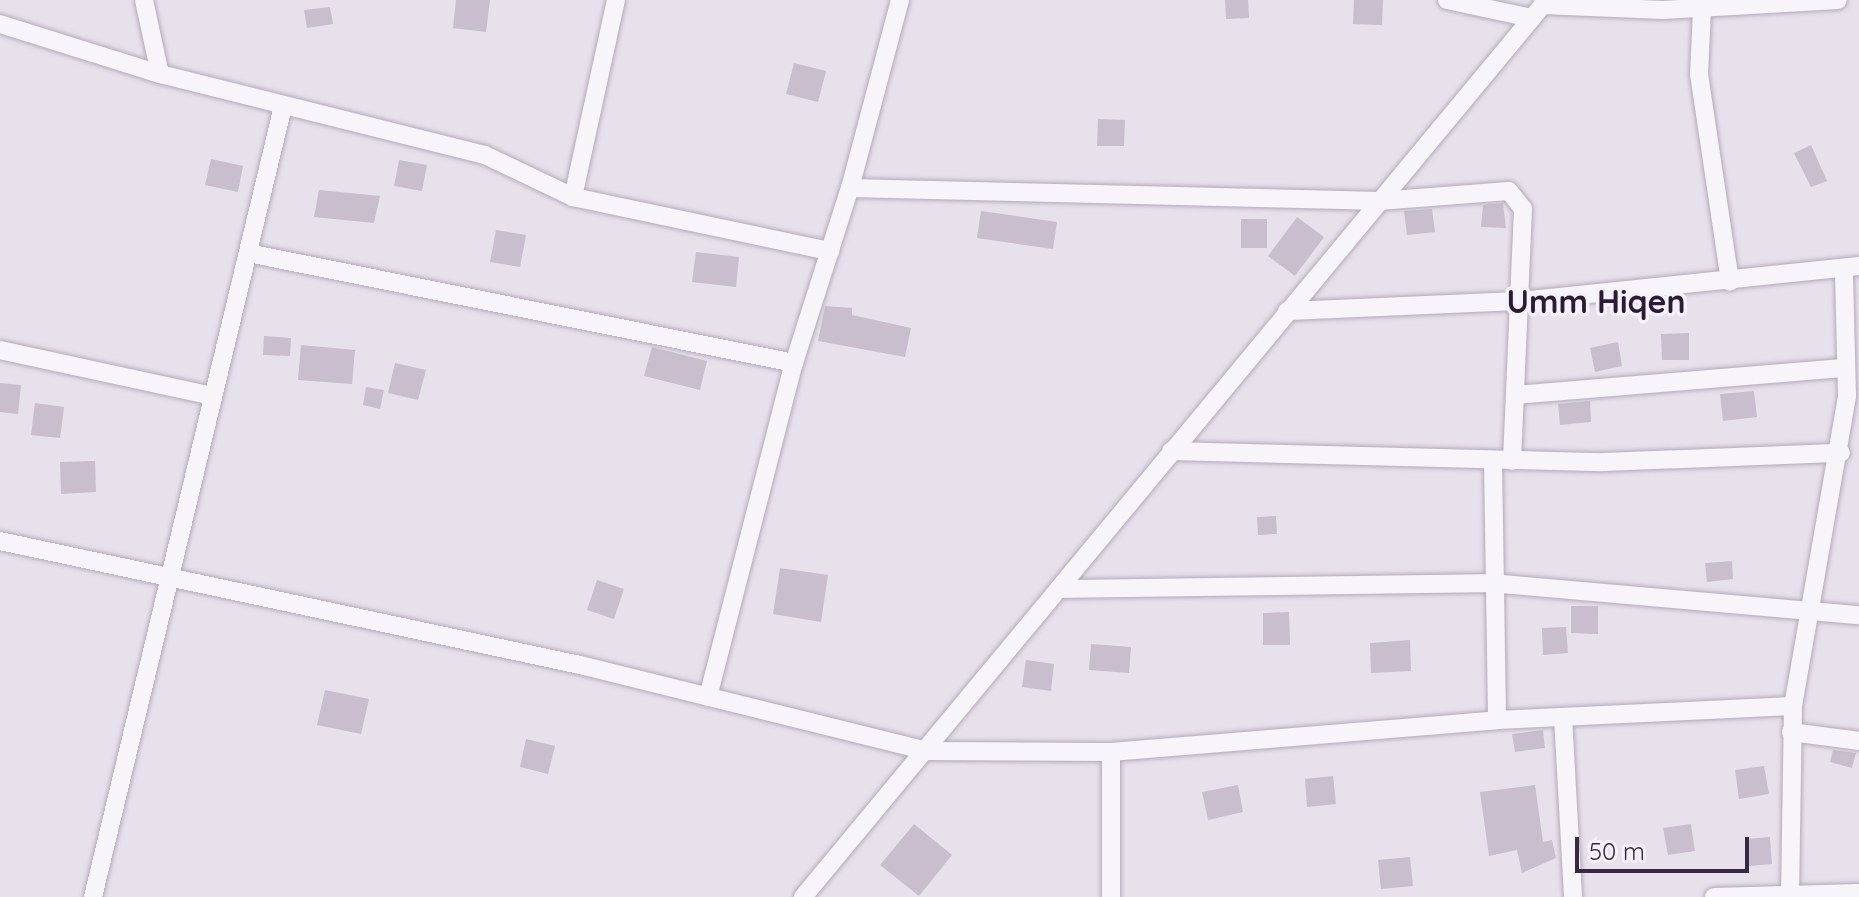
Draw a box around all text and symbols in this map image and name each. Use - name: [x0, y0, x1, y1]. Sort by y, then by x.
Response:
- district label: Umm Hiqen: [1506, 282, 1686, 320]
- scale bar: [1579, 821, 1753, 871]
- text: 50 m: [1589, 836, 1645, 866]

